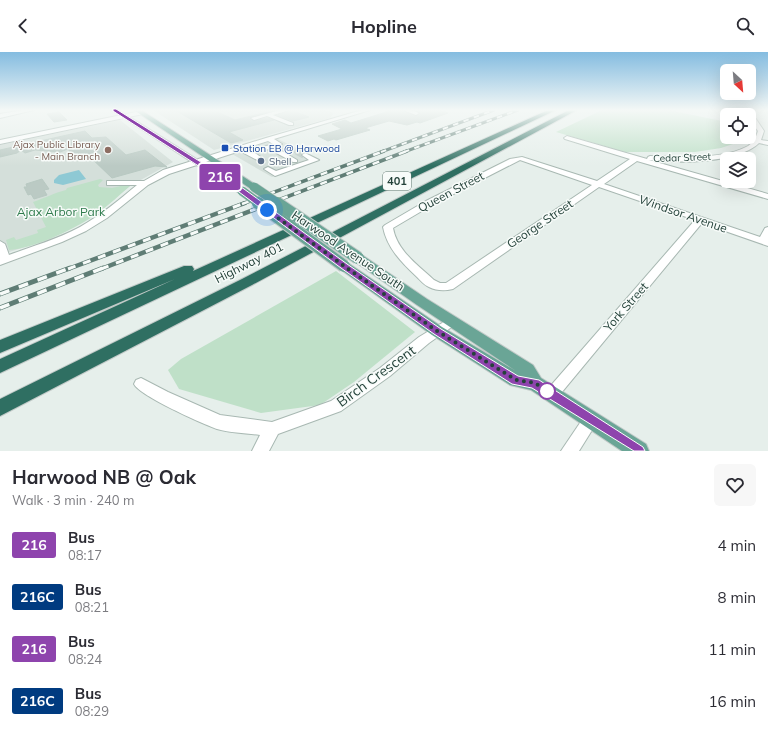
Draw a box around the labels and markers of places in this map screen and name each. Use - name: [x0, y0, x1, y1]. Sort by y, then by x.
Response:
- place label: Ajax Public Library - Main Branch: [13, 138, 101, 163]
- place label: Station EB @ Harwood: [233, 142, 340, 155]
- marker: Station EB @ Harwood: [220, 143, 230, 153]
- marker: Ajax Public Library - Main Branch: [103, 145, 113, 155]
- place label: Shell: [269, 155, 291, 168]
- marker: Shell: [256, 156, 266, 166]
- unlabelled marker: [538, 382, 556, 400]

